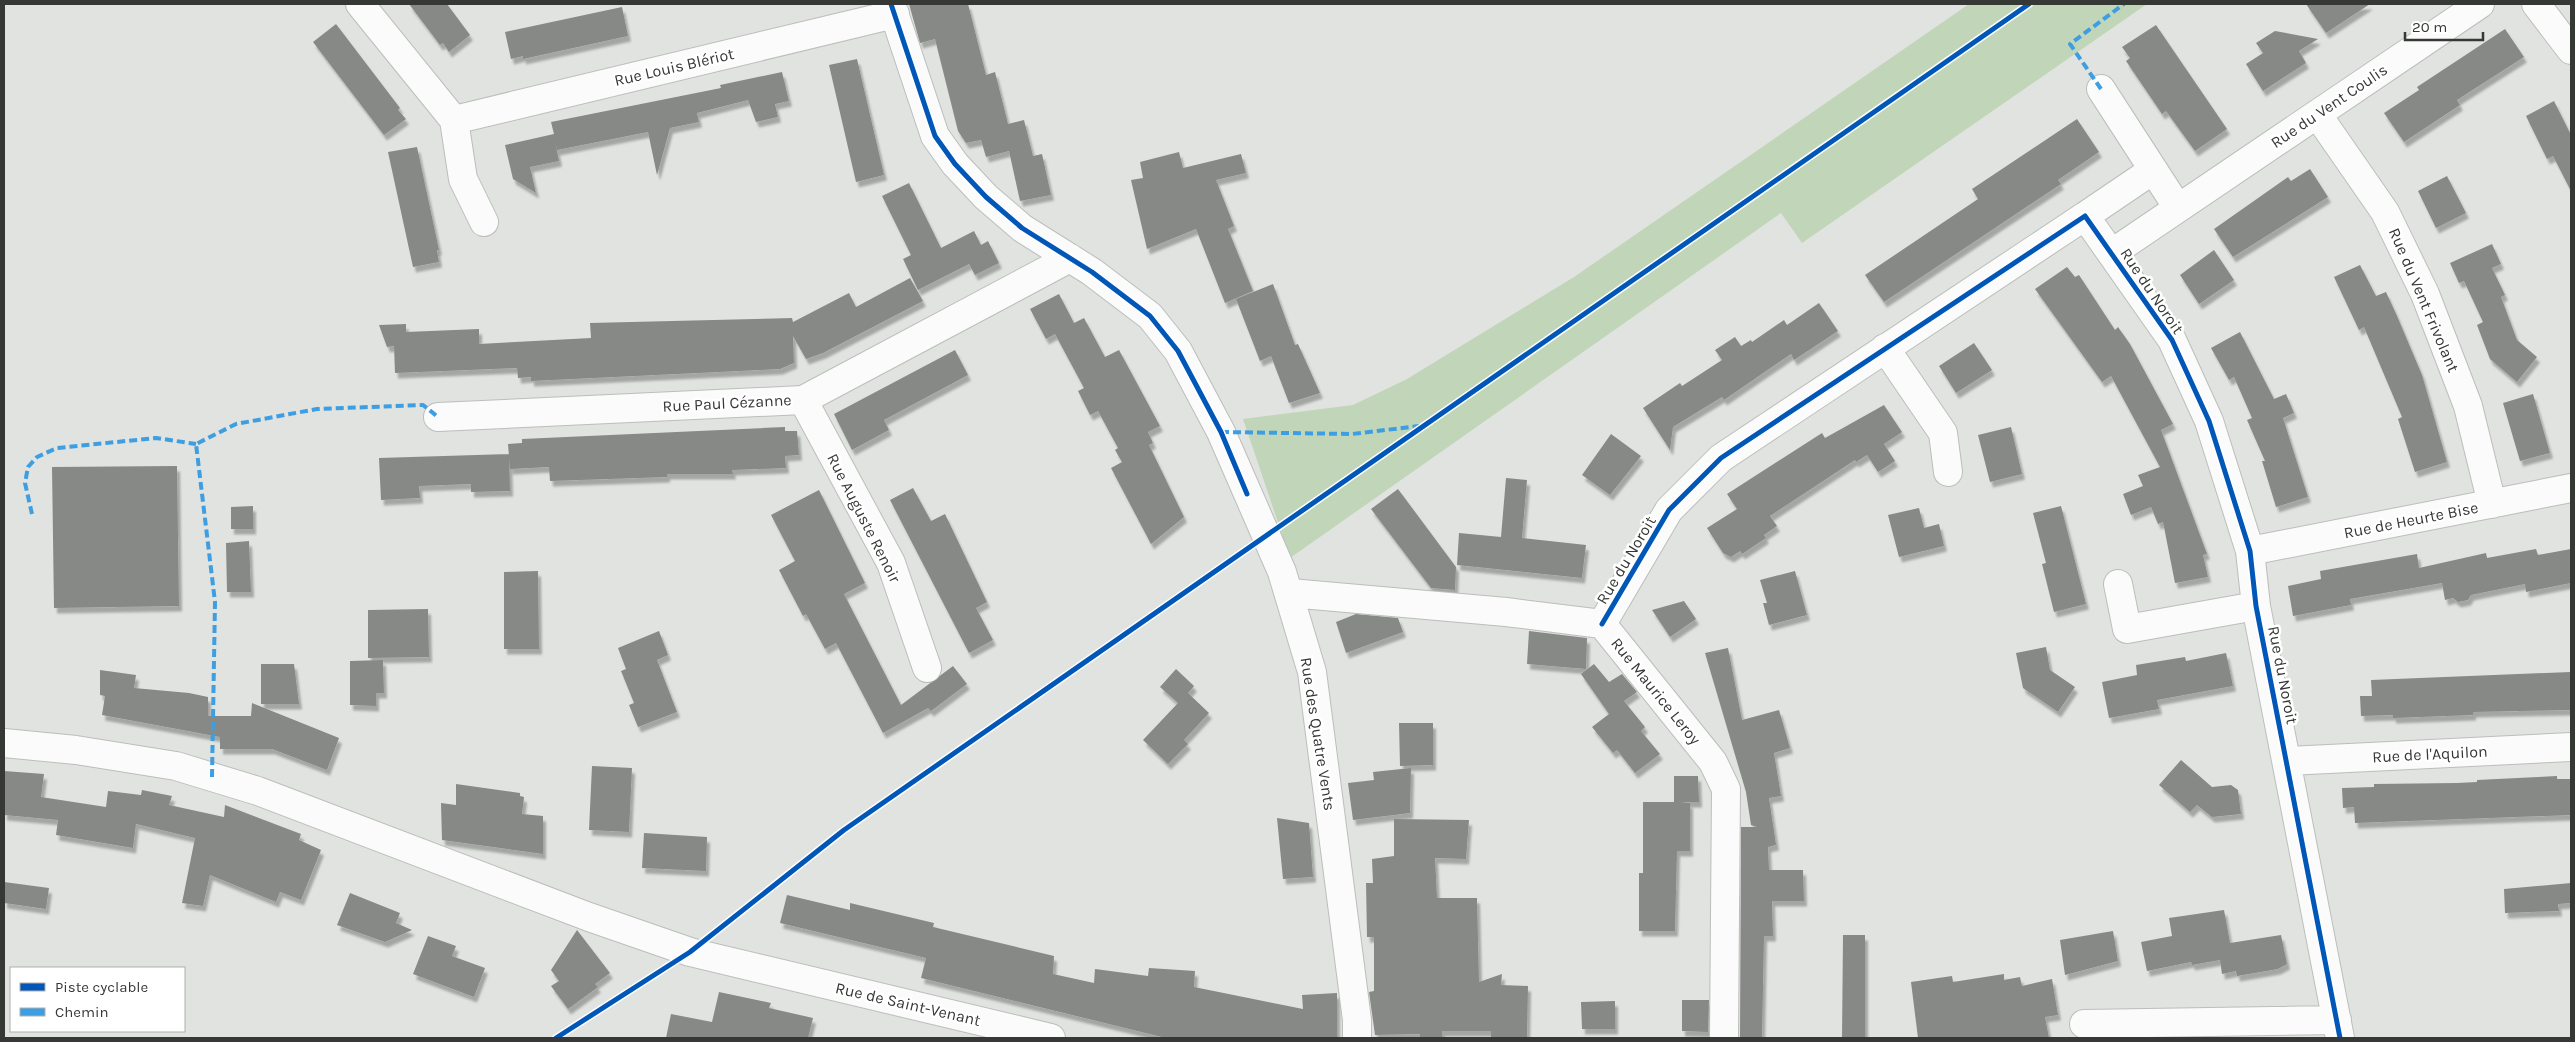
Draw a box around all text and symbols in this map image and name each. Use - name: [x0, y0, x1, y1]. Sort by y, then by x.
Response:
- scale bar: [2405, 10, 2482, 42]
- text: 20 m: [2412, 18, 2447, 36]
- street label: Rue Louis Blériot: [612, 44, 736, 90]
- street label: Rue du Vent Coulis: [2267, 60, 2391, 152]
- street label: Rue du Vent Frivolant: [2385, 225, 2463, 375]
- street label: Rue du Noroit: [2116, 244, 2188, 338]
- street label: Rue Paul Cézanne: [662, 390, 792, 416]
- street label: Rue Auguste Renoir: [823, 450, 905, 586]
- street label: Rue de Heurte Bise: [2342, 498, 2480, 542]
- street label: Rue du Noroit: [1592, 512, 1660, 608]
- street label: Rue du Noroit: [2264, 624, 2302, 726]
- street label: Rue Maurice Leroy: [1607, 634, 1705, 749]
- street label: Rue des Quatre Vents: [1296, 656, 1340, 812]
- street label: Rue de l'Aquilon: [2372, 741, 2488, 767]
- legend: [10, 967, 185, 1032]
- text: Piste cyclable: [55, 978, 148, 996]
- street label: Rue de Saint-Venant: [834, 978, 982, 1030]
- text: Chemin: [55, 1003, 109, 1021]

